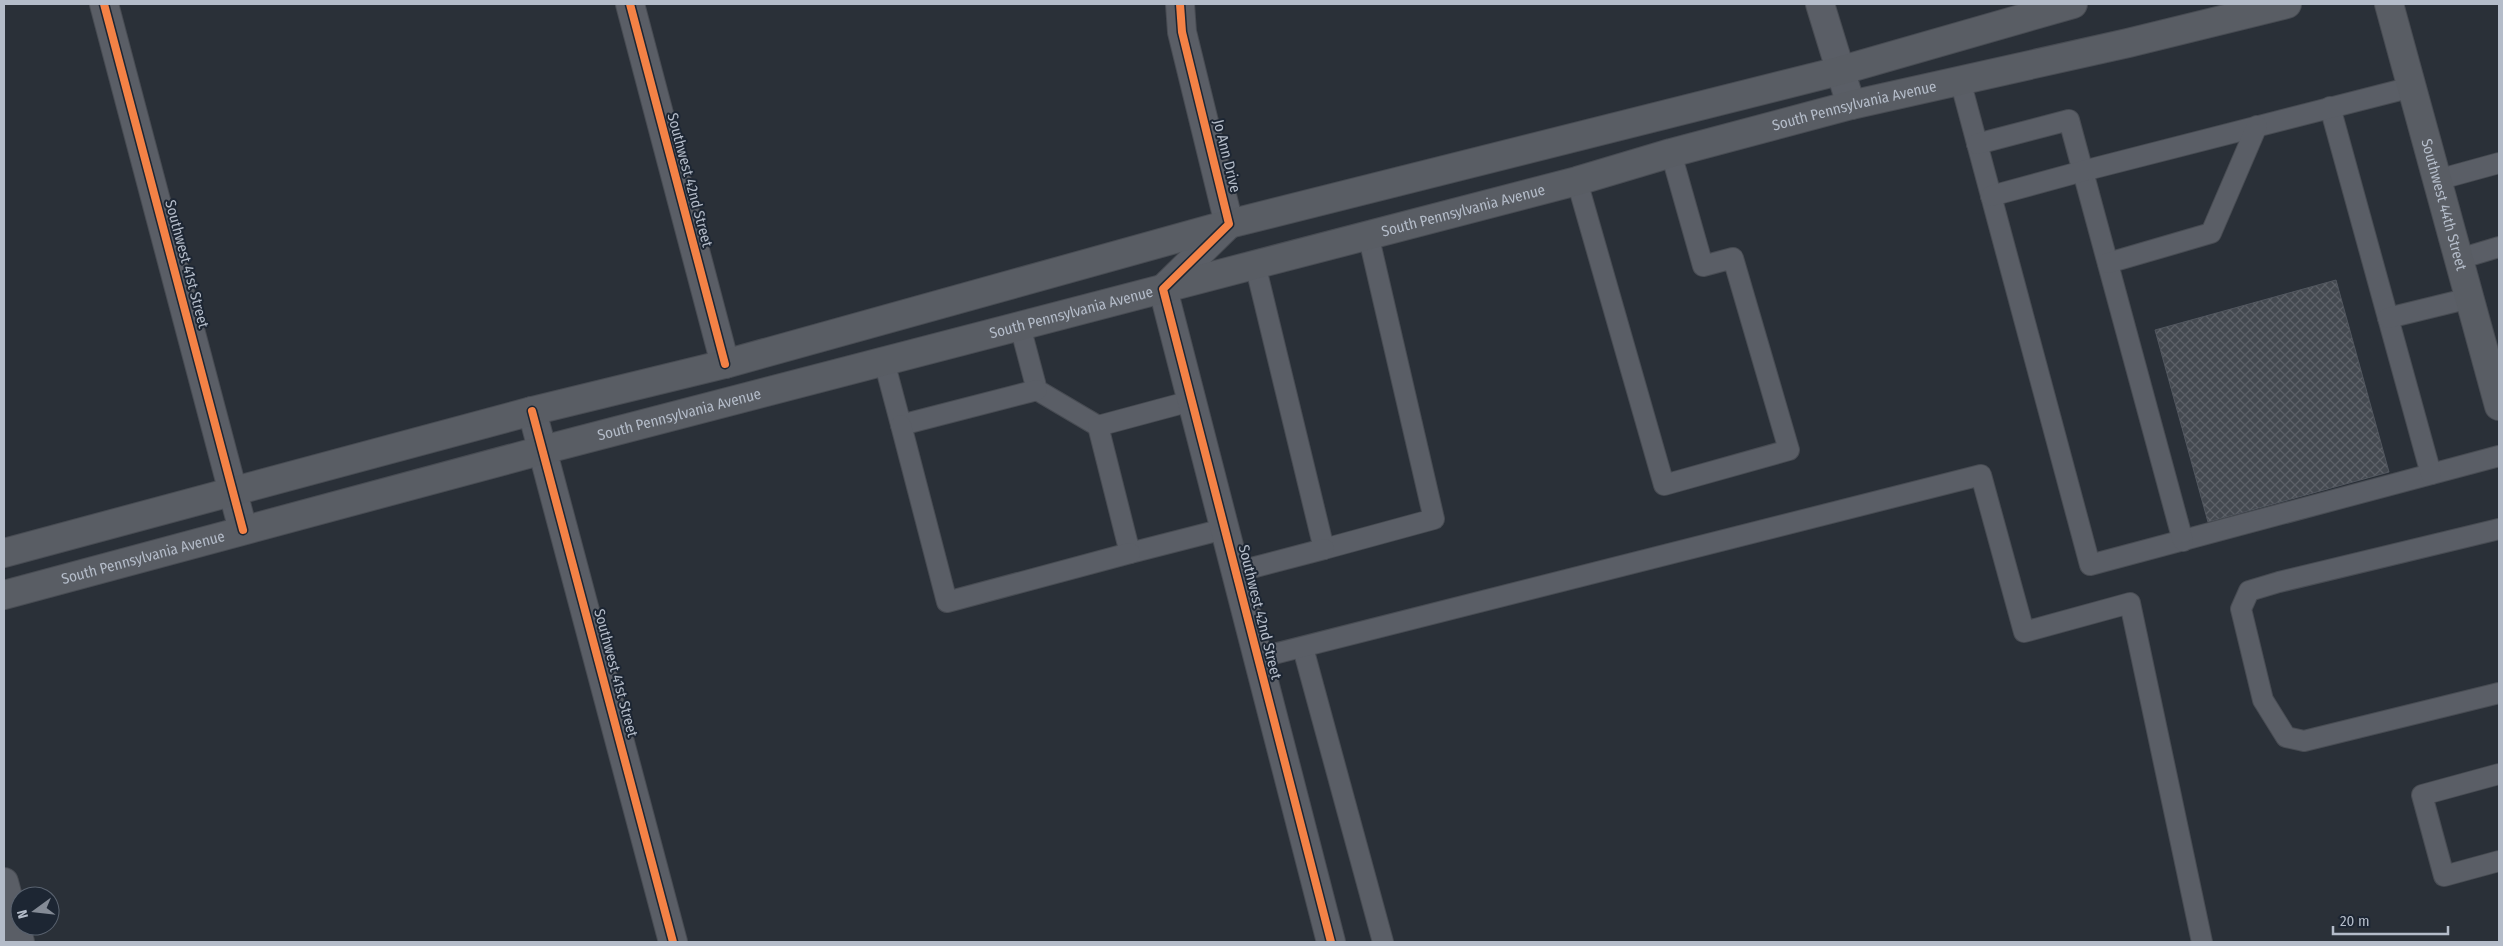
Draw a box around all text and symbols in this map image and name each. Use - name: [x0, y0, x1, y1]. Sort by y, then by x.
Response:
- street label: South Pennsylvania Avenue: [1770, 77, 1938, 135]
- street label: Southwest 42nd Street: [663, 111, 717, 249]
- street label: Jo Ann Drive: [1209, 118, 1245, 194]
- street label: Southwest 44th Street: [2417, 137, 2471, 273]
- street label: South Pennsylvania Avenue: [1379, 181, 1547, 241]
- street label: Southwest 41st Street: [161, 198, 213, 330]
- street label: South Pennsylvania Avenue: [987, 283, 1155, 342]
- street label: South Pennsylvania Avenue: [596, 385, 763, 444]
- street label: South Pennsylvania Avenue: [59, 527, 227, 588]
- street label: Southwest 42nd Street: [1235, 543, 1285, 681]
- street label: Southwest 41st Street: [590, 607, 642, 739]
- north arrow: [10, 886, 60, 936]
- scale bar: [2333, 904, 2448, 936]
- text: N: [14, 908, 32, 920]
- text: 20 m: [2340, 912, 2370, 930]

